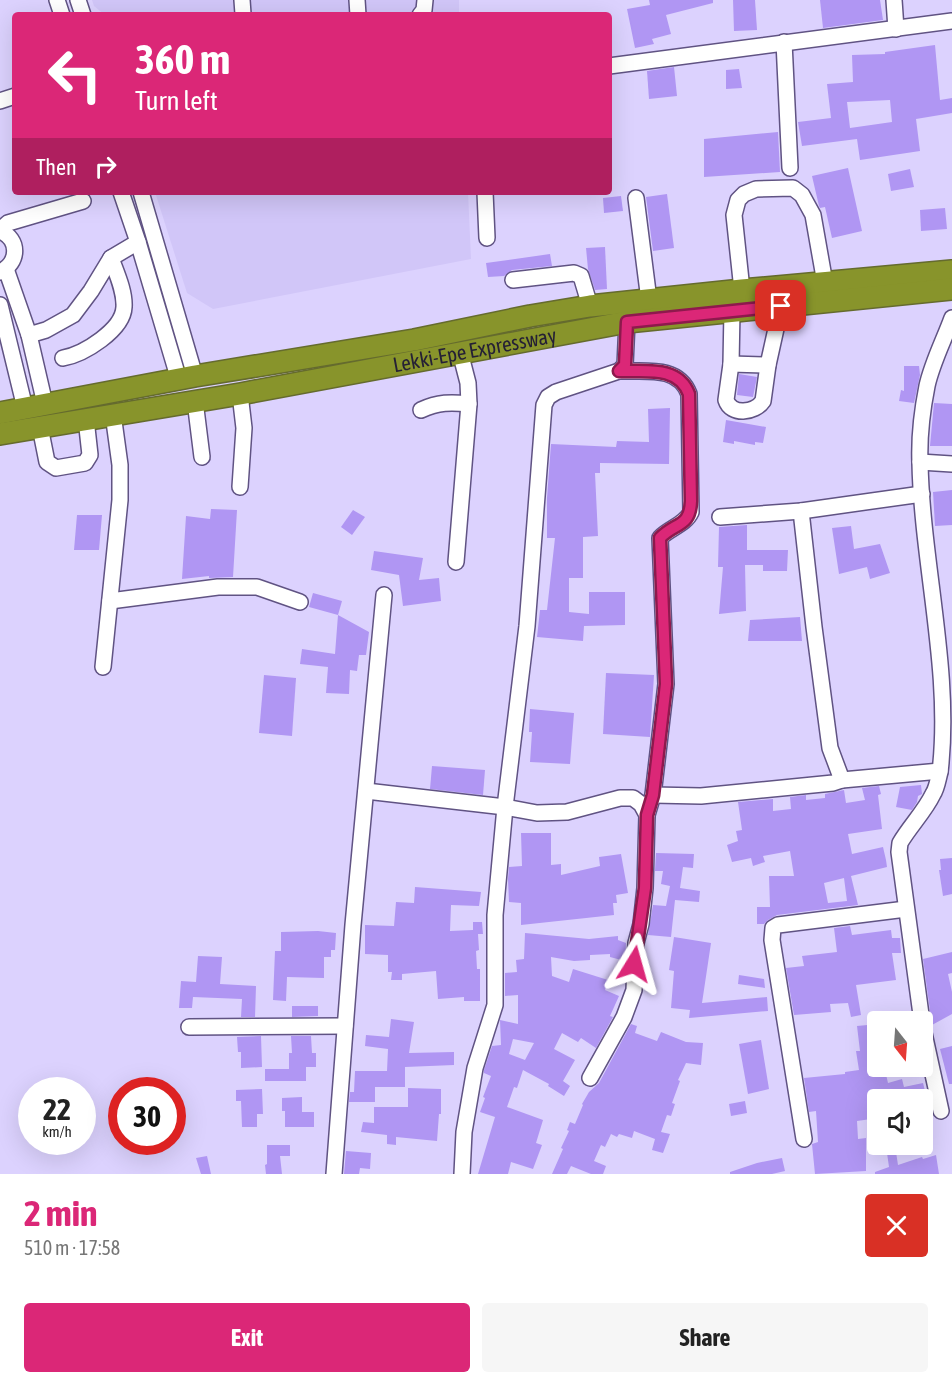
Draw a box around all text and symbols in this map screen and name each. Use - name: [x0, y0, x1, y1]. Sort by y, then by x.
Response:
- text: 360 m: [135, 35, 230, 83]
- icon: left: [36, 36, 114, 114]
- text: Turn left: [135, 85, 218, 116]
- icon: right: [89, 150, 122, 183]
- text: Then: [36, 154, 77, 180]
- pin: [755, 280, 806, 331]
- icon: arrive: [764, 289, 797, 322]
- street label: Lekki-Epe Expressway: [391, 322, 558, 376]
- position arrow: [602, 932, 666, 996]
- north arrow: [867, 1011, 933, 1077]
- map controls: [867, 1011, 933, 1155]
- speed limit sign: 30: [108, 1077, 186, 1155]
- button: sound: [867, 1089, 933, 1155]
- text: 22: [43, 1092, 71, 1126]
- text: km/h: [42, 1123, 72, 1140]
- text: 2 min: [24, 1192, 98, 1234]
- button: close: [865, 1194, 928, 1257]
- text: 510 m · 17:58: [24, 1236, 120, 1259]
- button: Exit: [24, 1303, 470, 1372]
- button: Share: [482, 1303, 928, 1372]

